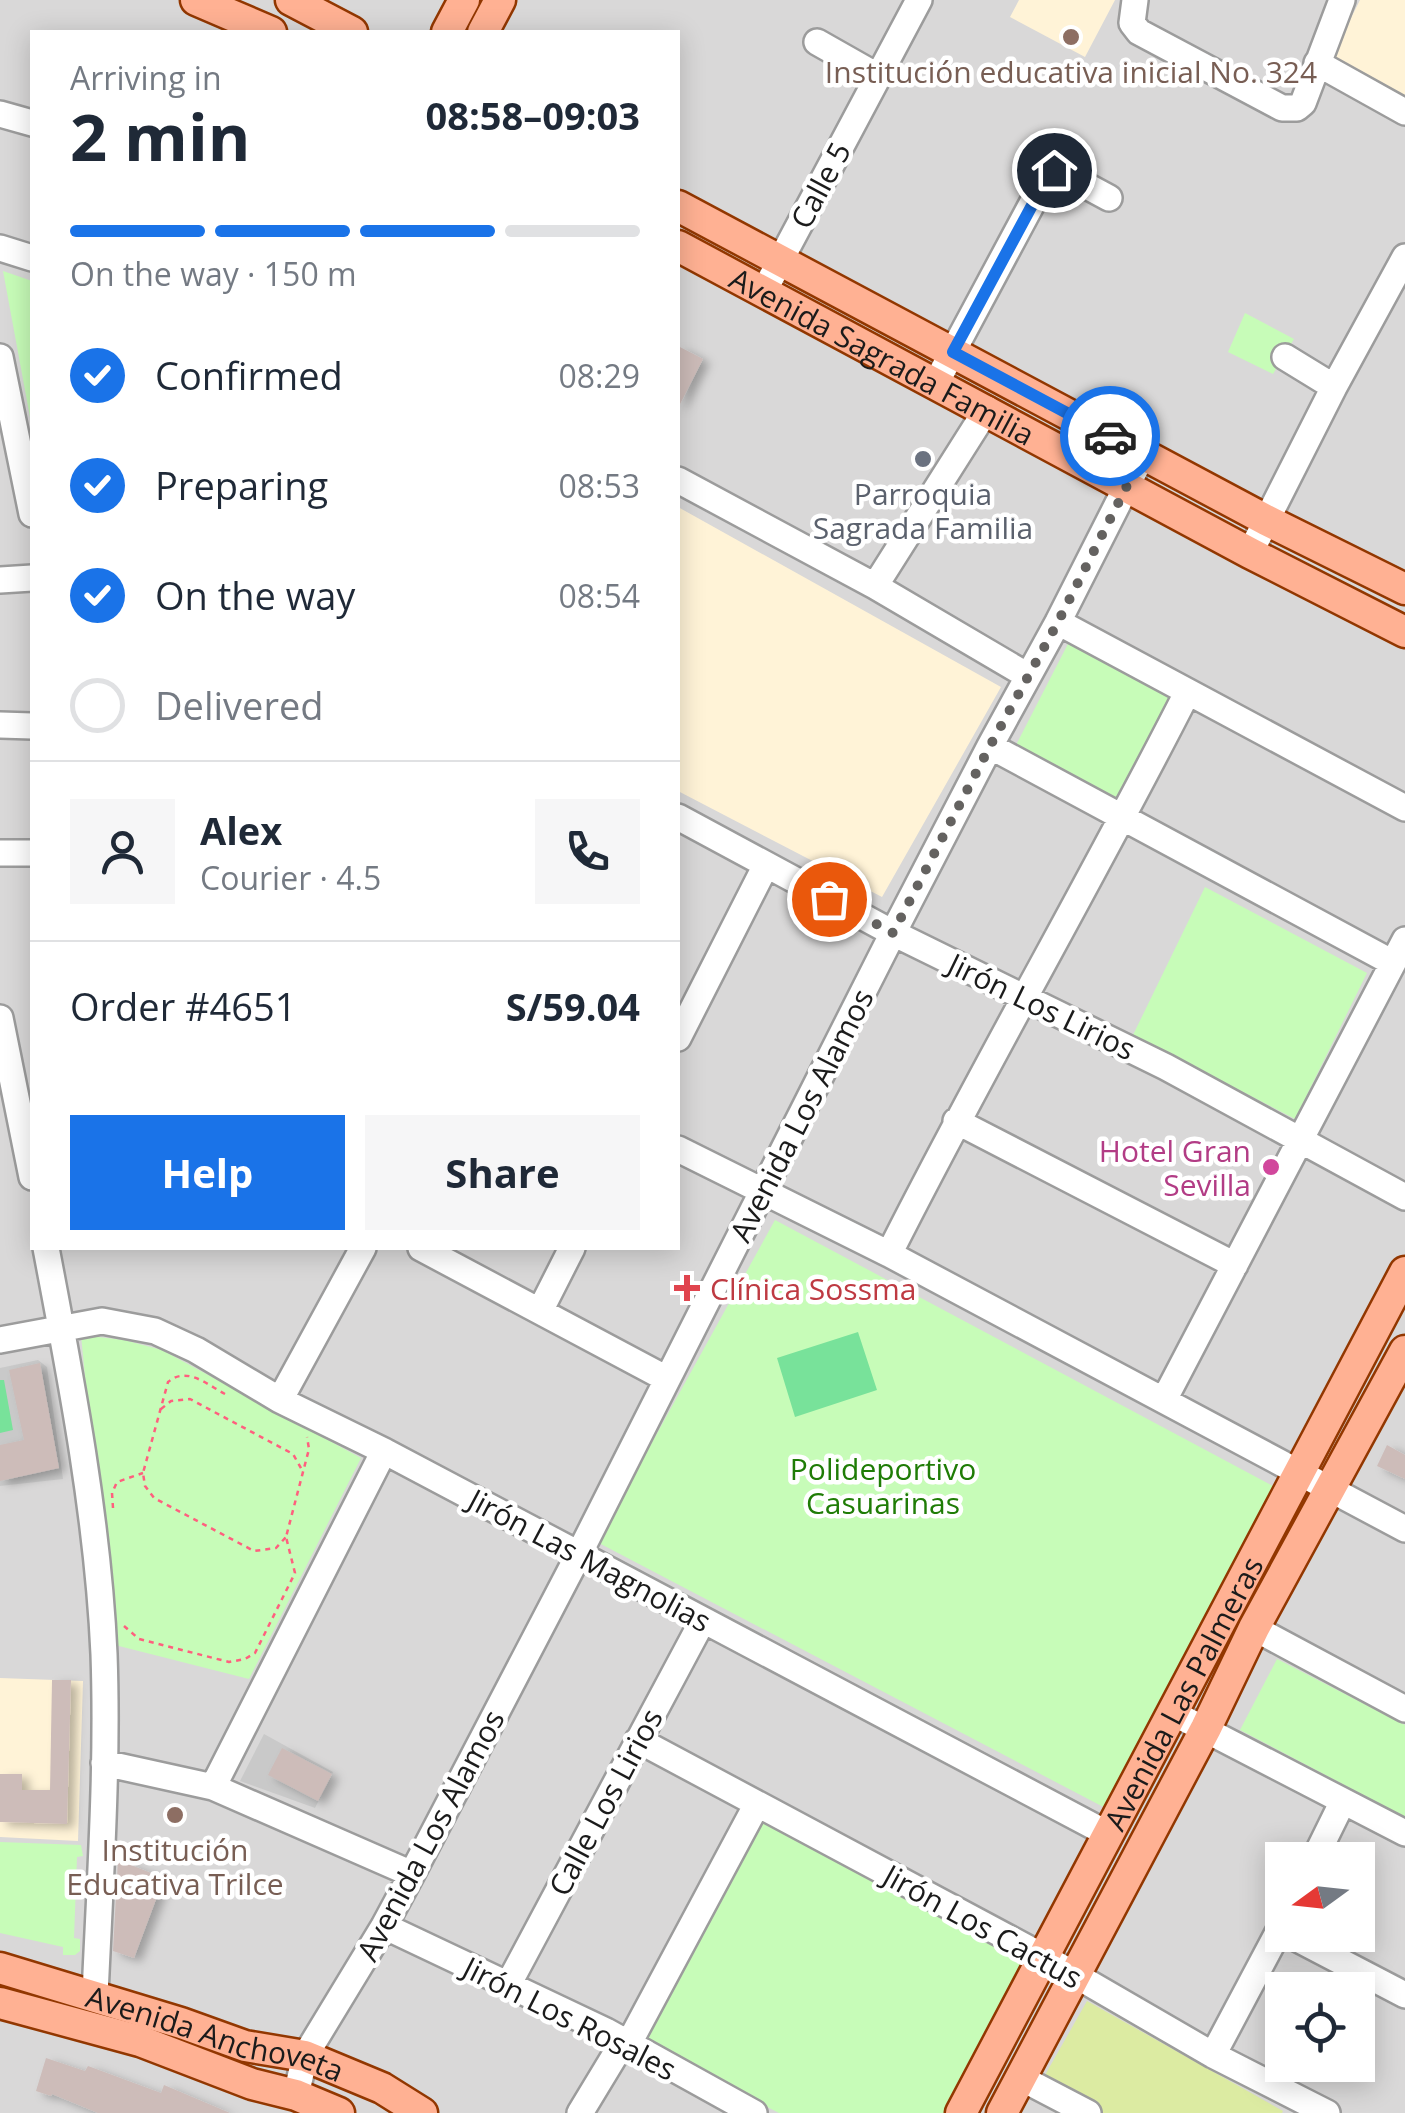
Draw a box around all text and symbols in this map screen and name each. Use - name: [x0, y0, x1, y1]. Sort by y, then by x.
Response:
- marker: Institución educativa inicial No. 324: [1060, 26, 1082, 48]
- place label: Institución educativa inicial No. 324: [825, 51, 1317, 92]
- text: Arriving in: [70, 56, 222, 99]
- text: 08:58–09:03: [426, 89, 640, 141]
- text: 2 min: [70, 92, 250, 180]
- pin: [1012, 128, 1097, 213]
- street label: Calle 5: [780, 135, 860, 235]
- icon: home: [1027, 143, 1082, 198]
- text: On the way · 150 m: [70, 252, 357, 295]
- street label: Avenida Sagrada Familia: [723, 257, 1042, 454]
- icon: check: [70, 348, 125, 403]
- text: Confirmed: [155, 349, 343, 401]
- text: 08:29: [558, 354, 640, 397]
- courier: [1060, 386, 1160, 486]
- icon: car: [1083, 409, 1138, 464]
- marker: Parroquia Sagrada Familia: [912, 448, 934, 470]
- icon: check: [70, 458, 125, 513]
- text: Preparing: [155, 459, 328, 511]
- text: 08:53: [558, 464, 640, 507]
- place label: Parroquia Sagrada Familia: [813, 473, 1033, 548]
- icon: check: [70, 568, 125, 623]
- text: On the way: [155, 569, 355, 621]
- text: 08:54: [558, 574, 640, 617]
- text: Delivered: [155, 679, 324, 731]
- button: person: [70, 799, 175, 904]
- button: phone: [535, 799, 640, 904]
- text: Alex: [200, 804, 282, 856]
- text: Courier · 4.5: [200, 856, 381, 899]
- pin: [787, 857, 872, 942]
- icon: bag: [802, 872, 857, 927]
- street label: Jirón Los Lirios: [939, 942, 1142, 1069]
- text: Order #4651: [70, 980, 297, 1032]
- text: S/59.04: [506, 980, 640, 1032]
- street label: Avenida Los Alamos: [719, 982, 883, 1248]
- button: Help: [70, 1115, 345, 1230]
- button: Share: [365, 1115, 640, 1230]
- place label: Hotel Gran Sevilla: [1099, 1130, 1251, 1205]
- marker: Hotel Gran Sevilla: [1260, 1156, 1282, 1178]
- place label: Clínica Sossma: [710, 1268, 916, 1309]
- marker: Clínica Sossma: [674, 1275, 700, 1301]
- park label: Polideportivo Casuarinas: [790, 1448, 976, 1523]
- street label: Jirón Las Magnolias: [459, 1477, 718, 1641]
- street label: Avenida Las Palmeras: [1094, 1549, 1272, 1837]
- street label: Calle Los Lirios: [538, 1701, 672, 1903]
- street label: Avenida Los Alamos: [346, 1702, 514, 1968]
- marker: Institución Educativa Trilce: [164, 1804, 186, 1826]
- place label: Institución Educativa Trilce: [66, 1829, 284, 1904]
- north arrow: [1265, 1842, 1375, 1952]
- map controls: [1265, 1842, 1375, 2082]
- street label: Jirón Los Cactus: [874, 1853, 1090, 1998]
- street label: Jirón Los Rosales: [454, 1945, 684, 2089]
- button: locate: [1265, 1972, 1375, 2082]
- street label: Avenida Anchoveta: [82, 1975, 350, 2090]

